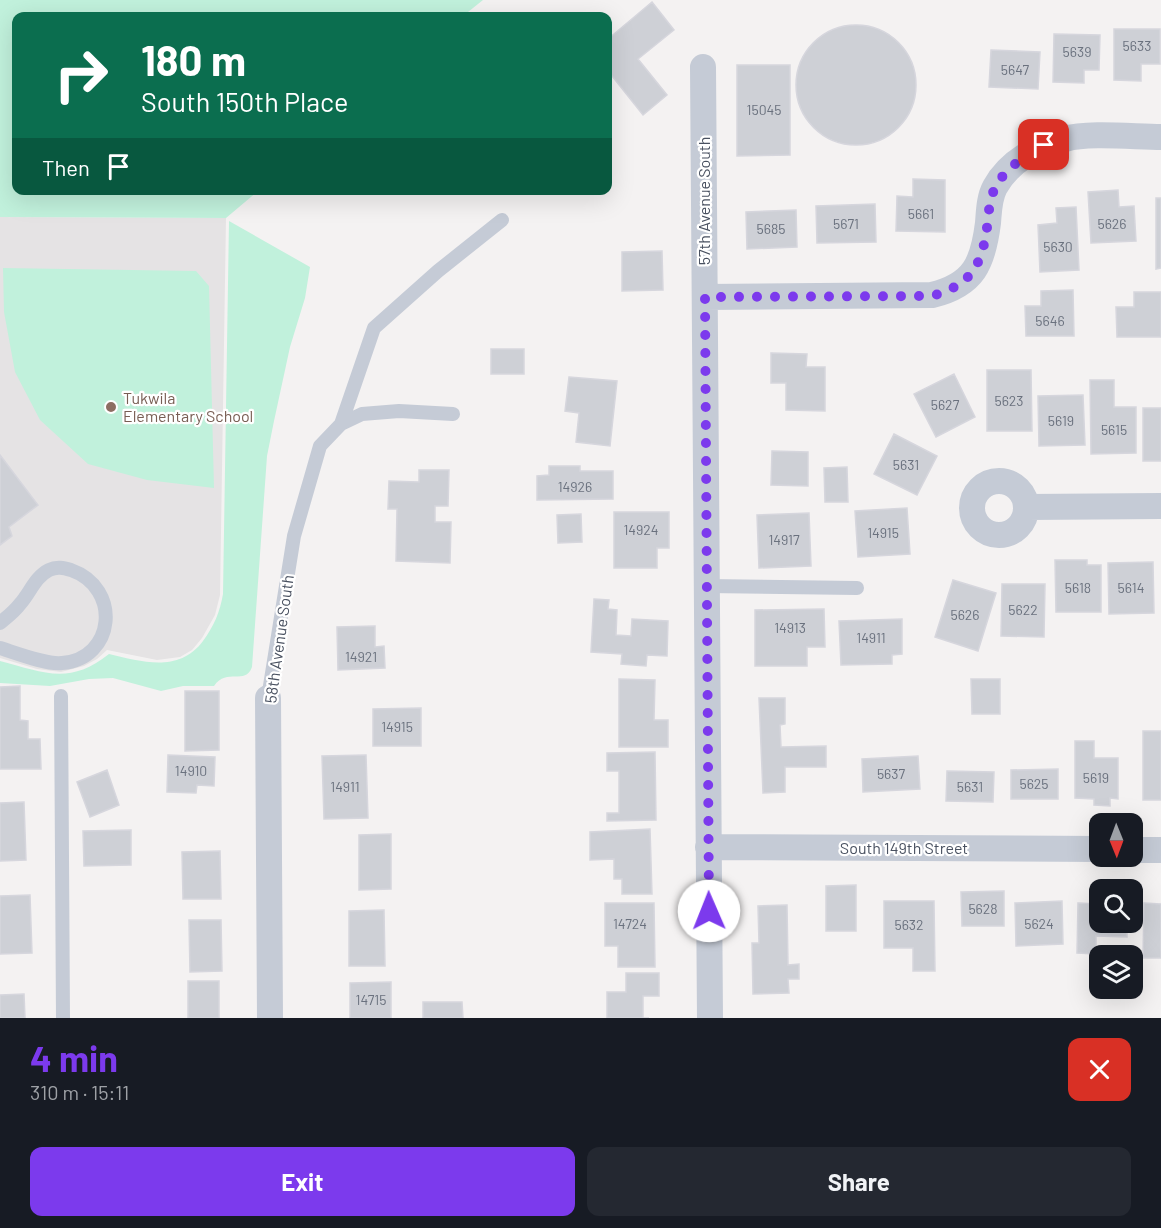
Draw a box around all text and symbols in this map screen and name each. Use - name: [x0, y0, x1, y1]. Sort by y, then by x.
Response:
- text: 180 m: [141, 34, 246, 84]
- icon: right: [42, 36, 120, 114]
- house number: 5633: [1123, 37, 1151, 54]
- house number: 5639: [1063, 43, 1091, 60]
- house number: 5647: [1001, 61, 1030, 78]
- text: South 150th Place: [141, 85, 348, 117]
- house number: 15045: [747, 101, 781, 118]
- pin: [1018, 119, 1069, 170]
- icon: arrive: [1027, 128, 1060, 161]
- street label: 57th Avenue South: [694, 137, 713, 265]
- icon: arrive: [102, 150, 135, 183]
- text: Then: [42, 154, 90, 180]
- house number: 5661: [908, 205, 934, 222]
- house number: 5671: [833, 215, 859, 232]
- house number: 5626: [1097, 215, 1127, 232]
- house number: 5685: [757, 220, 785, 237]
- house number: 5630: [1043, 238, 1073, 255]
- house number: 5646: [1035, 312, 1065, 329]
- place label: Tukwila Elementary School: [123, 388, 253, 425]
- house number: 5623: [994, 392, 1024, 409]
- house number: 5627: [931, 396, 960, 413]
- marker: Tukwila Elementary School: [104, 400, 118, 414]
- house number: 5619: [1048, 412, 1074, 429]
- house number: 5615: [1101, 421, 1127, 438]
- house number: 5631: [893, 456, 919, 473]
- house number: 14926: [558, 478, 592, 495]
- house number: 14924: [623, 521, 659, 538]
- house number: 14915: [867, 524, 899, 541]
- house number: 14917: [768, 531, 800, 548]
- street label: 58th Avenue South: [260, 574, 297, 704]
- house number: 5618: [1065, 579, 1091, 596]
- house number: 5614: [1118, 579, 1144, 596]
- house number: 5622: [1008, 601, 1038, 618]
- house number: 5626: [950, 606, 980, 623]
- house number: 14913: [774, 619, 806, 636]
- house number: 14911: [856, 629, 886, 646]
- house number: 14921: [345, 648, 377, 665]
- house number: 14915: [381, 718, 413, 735]
- house number: 14910: [175, 762, 207, 779]
- house number: 5637: [877, 765, 905, 782]
- house number: 5619: [1083, 769, 1109, 786]
- house number: 5625: [1019, 775, 1049, 792]
- house number: 14911: [330, 778, 360, 795]
- house number: 5631: [957, 778, 983, 795]
- north arrow: [1089, 813, 1143, 867]
- map controls: [1089, 813, 1143, 999]
- street label: South 149th Street: [840, 838, 968, 857]
- position arrow: [677, 879, 741, 943]
- button: search: [1089, 879, 1143, 933]
- house number: 5628: [968, 900, 998, 917]
- house number: 14724: [613, 915, 647, 932]
- house number: 5624: [1024, 915, 1054, 932]
- house number: 5632: [894, 916, 924, 933]
- button: layers: [1089, 945, 1143, 999]
- house number: 14715: [356, 991, 386, 1008]
- text: 4 min: [30, 1036, 118, 1079]
- button: close: [1068, 1038, 1131, 1101]
- text: 310 m · 15:11: [30, 1080, 129, 1104]
- button: Exit: [30, 1147, 575, 1216]
- button: Share: [587, 1147, 1131, 1216]

